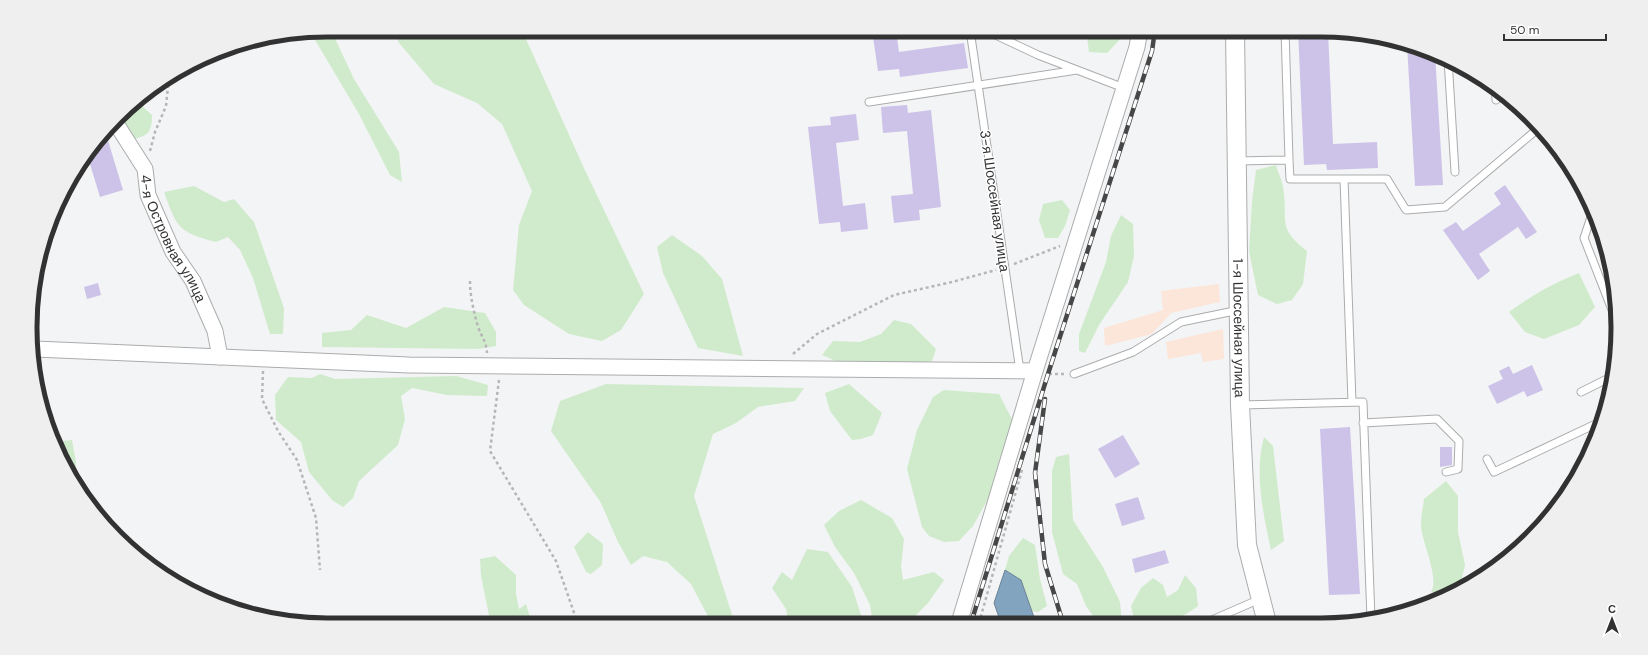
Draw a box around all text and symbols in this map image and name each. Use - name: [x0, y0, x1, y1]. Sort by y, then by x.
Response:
- scale bar: [1504, 16, 1606, 42]
- text: 50 m: [1510, 22, 1539, 38]
- street label: 3-я Шоссейная улица: [976, 129, 1014, 273]
- street label: 4-я Островная улица: [137, 174, 210, 305]
- street label: 1-я Шоссейная улица: [1229, 258, 1249, 398]
- north arrow: [1592, 599, 1632, 639]
- text: С: [1608, 602, 1616, 616]

